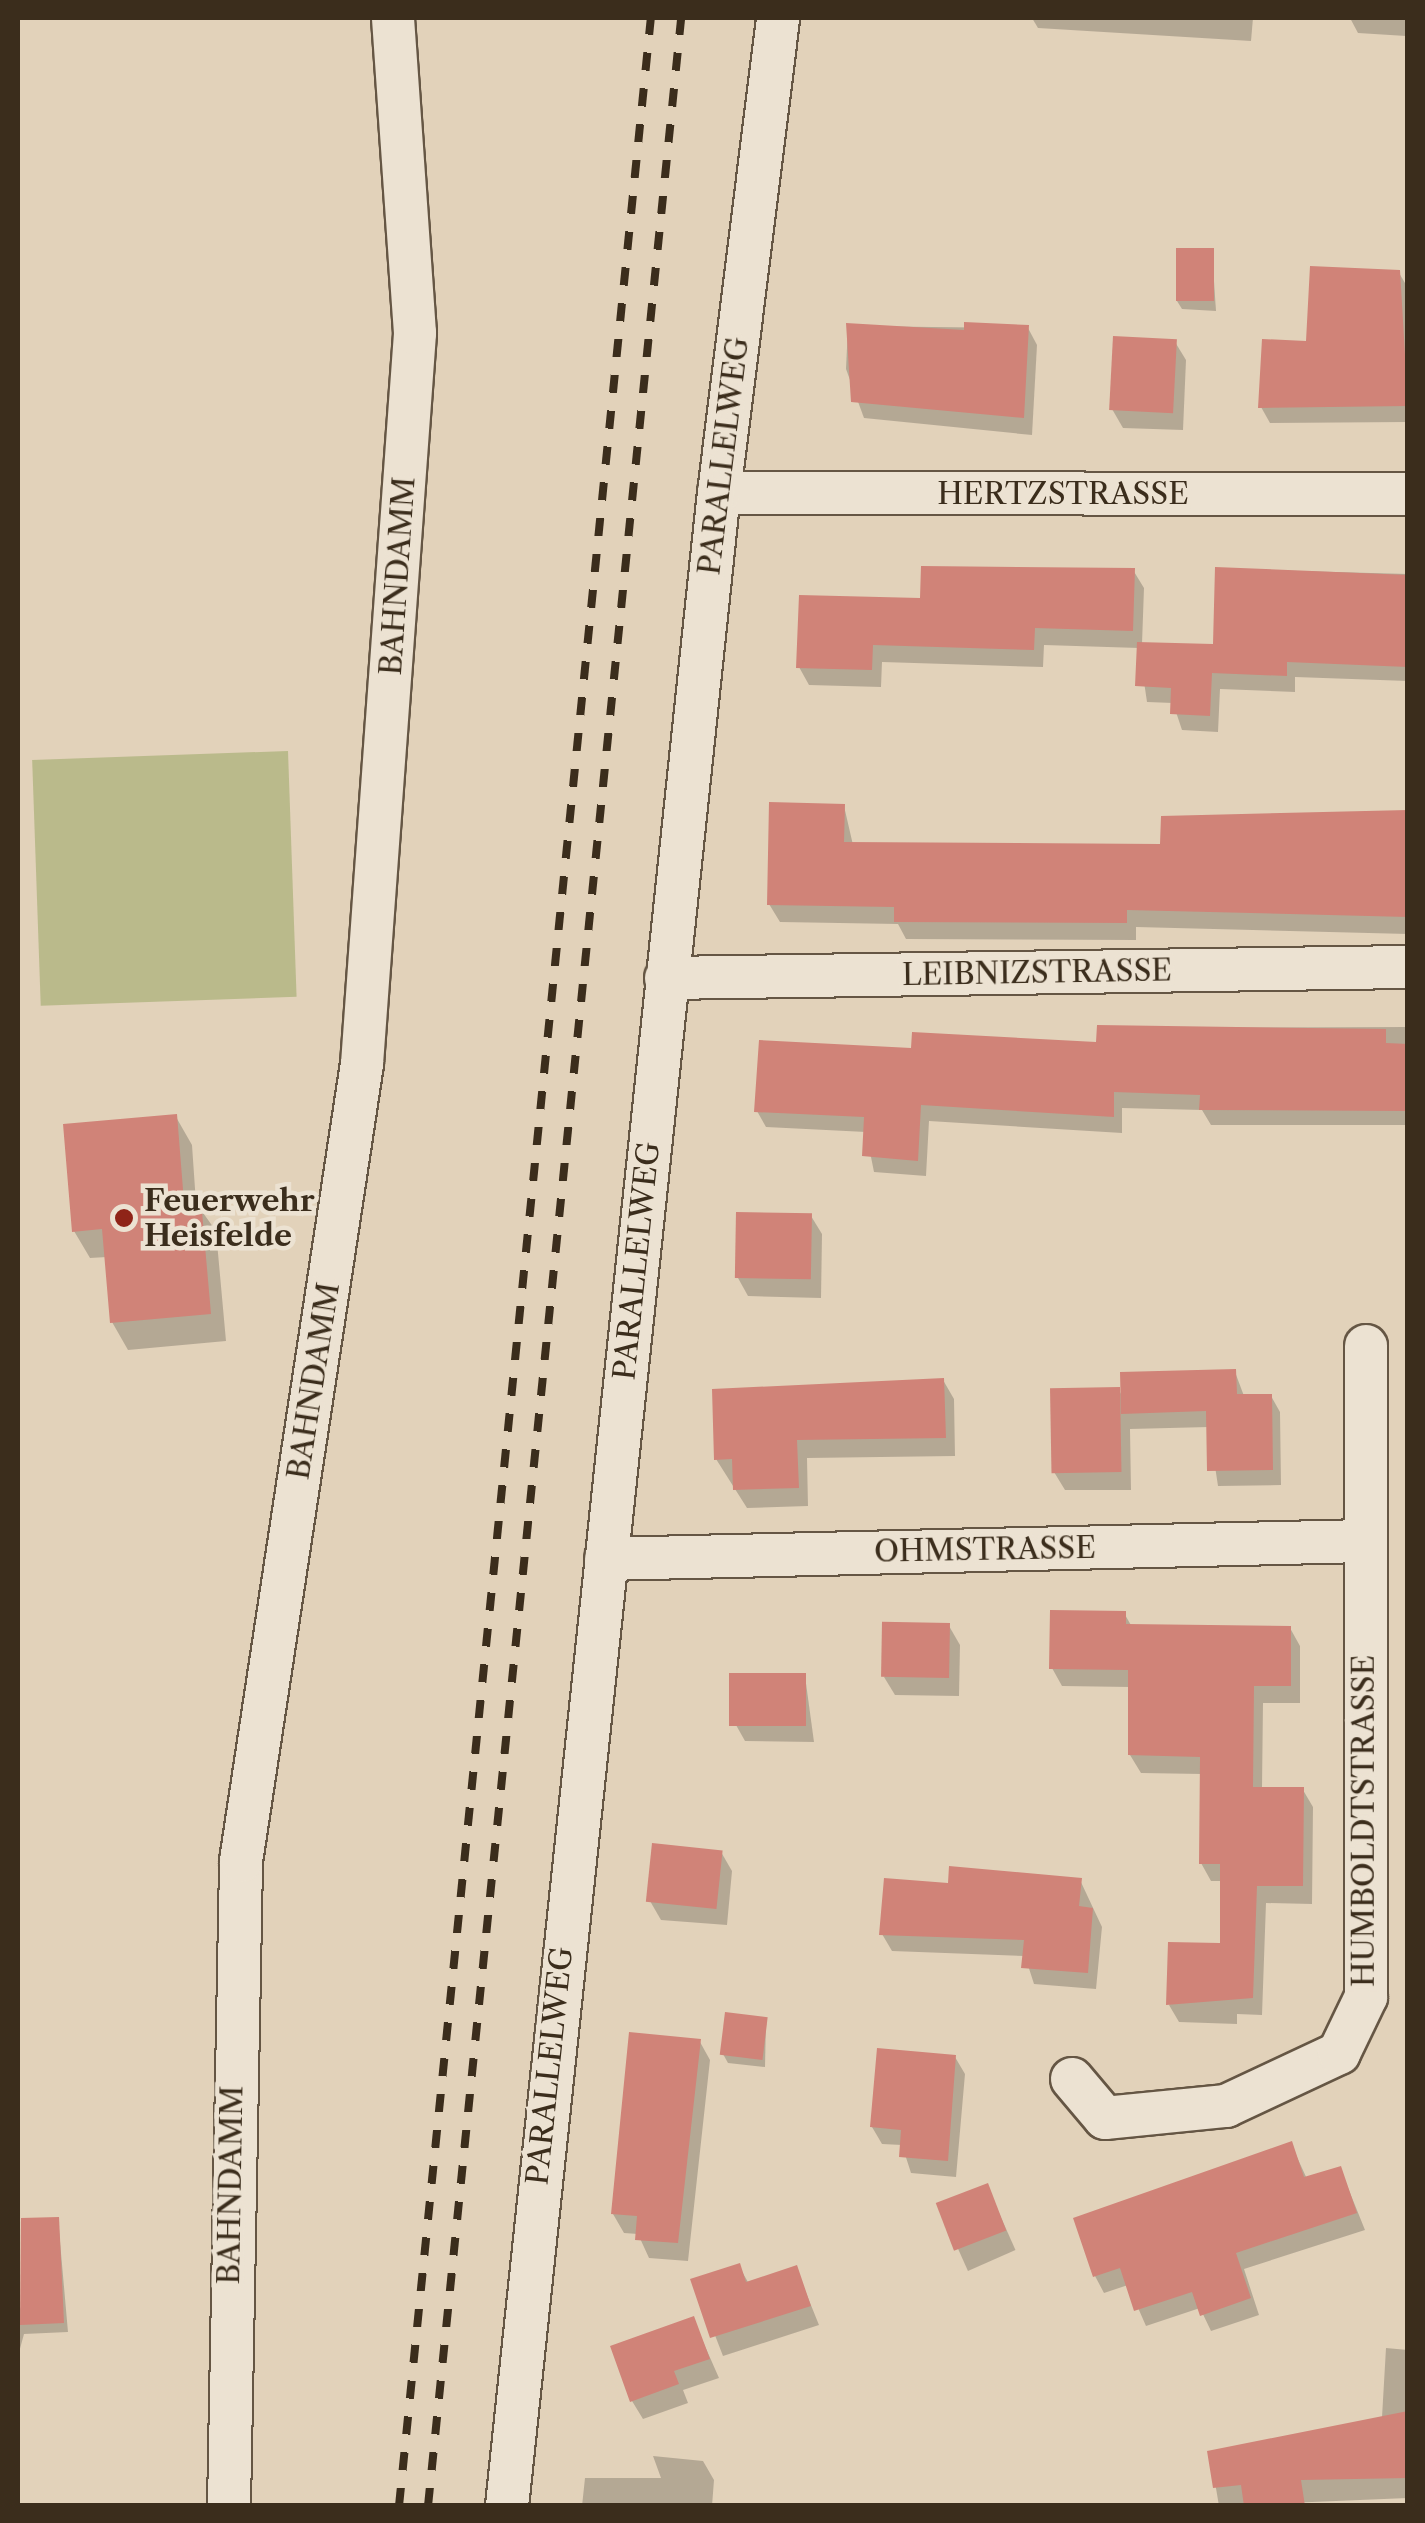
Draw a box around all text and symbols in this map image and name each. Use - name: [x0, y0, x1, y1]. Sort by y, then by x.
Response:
- street label: PARALLELWEG: [692, 335, 756, 577]
- street label: BAHNDAMM: [373, 475, 423, 677]
- street label: HERTZSTRASSE: [937, 476, 1189, 512]
- street label: LEIBNIZSTRASSE: [902, 953, 1172, 993]
- street label: PARALLELWEG: [607, 1140, 667, 1382]
- place label: Feuerwehr Heisfelde: [144, 1183, 315, 1254]
- marker: Feuerwehr Heisfelde: [113, 1207, 135, 1229]
- street label: BAHNDAMM: [281, 1280, 347, 1482]
- street label: OHMSTRASSE: [874, 1530, 1096, 1570]
- street label: HUMBOLDTSTRASSE: [1346, 1655, 1382, 1987]
- street label: PARALLELWEG: [520, 1945, 580, 2187]
- street label: BAHNDAMM: [211, 2085, 251, 2285]

